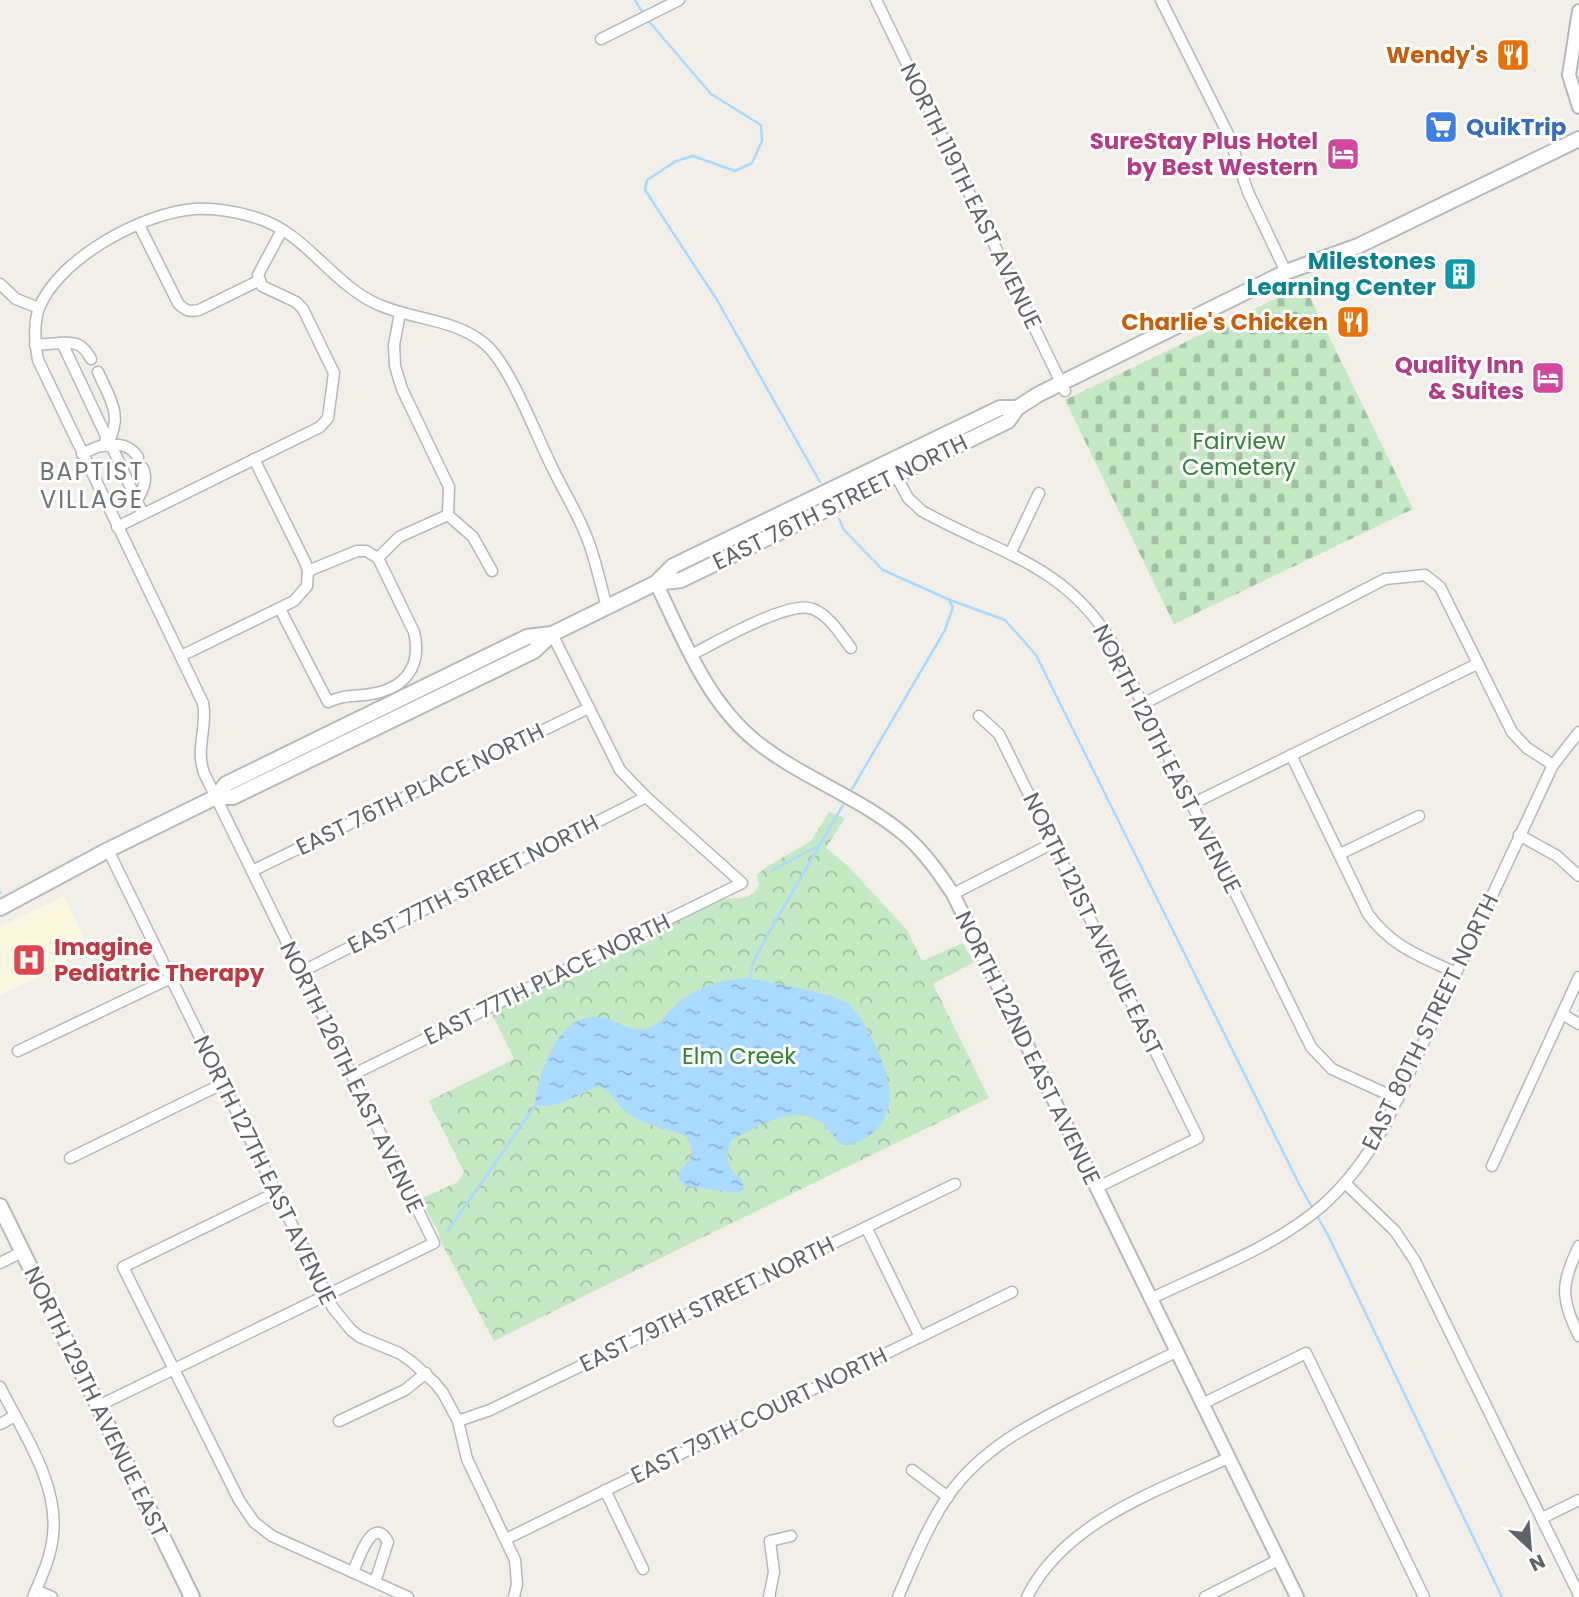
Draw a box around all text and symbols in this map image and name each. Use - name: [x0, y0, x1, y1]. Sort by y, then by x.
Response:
- restaurant icon: Wendy's: [1494, 36, 1532, 74]
- place label: Wendy's: [1386, 39, 1488, 71]
- street label: NORTH 119TH EAST AVENUE: [893, 58, 1049, 334]
- supermarket icon: QuikTrip: [1422, 108, 1460, 146]
- place label: QuikTrip: [1466, 111, 1566, 143]
- place label: SureStay Plus Hotel by Best Western: [1090, 125, 1318, 183]
- hotel icon: SureStay Plus Hotel by Best Western: [1324, 135, 1362, 173]
- place label: Milestones Learning Center: [1247, 245, 1436, 303]
- building icon: Milestones Learning Center: [1441, 255, 1479, 293]
- restaurant icon: Charlie's Chicken: [1334, 303, 1372, 341]
- place label: Charlie's Chicken: [1121, 306, 1328, 338]
- place label: Quality Inn & Suites: [1395, 349, 1524, 407]
- hotel icon: Quality Inn & Suites: [1529, 359, 1567, 397]
- park label: Fairview Cemetery: [1182, 425, 1296, 483]
- street label: EAST 76TH STREET NORTH: [707, 426, 973, 578]
- district label: BAPTIST VILLAGE: [40, 455, 144, 516]
- street label: NORTH 120TH EAST AVENUE: [1085, 619, 1249, 899]
- street label: EAST 76TH PLACE NORTH: [291, 715, 549, 863]
- street label: NORTH 121ST AVENUE EAST: [1015, 787, 1171, 1061]
- street label: EAST 77TH STREET NORTH: [342, 807, 604, 961]
- street label: EAST 80TH STREET NORTH: [1354, 888, 1506, 1156]
- street label: EAST 77TH PLACE NORTH: [419, 905, 675, 1053]
- street label: NORTH 122ND EAST AVENUE: [948, 906, 1108, 1190]
- place label: Imagine Pediatric Therapy: [54, 931, 265, 989]
- street label: NORTH 126TH EAST AVENUE: [272, 936, 432, 1218]
- hospital icon: Imagine Pediatric Therapy: [10, 941, 48, 979]
- street label: NORTH 127TH EAST AVENUE: [186, 1030, 344, 1310]
- park label: Elm Creek: [682, 1040, 796, 1072]
- street label: EAST 79TH STREET NORTH: [574, 1228, 840, 1380]
- street label: NORTH 129TH AVENUE EAST: [16, 1261, 176, 1543]
- street label: EAST 79TH COURT NORTH: [626, 1339, 892, 1491]
- north arrow: [1495, 1513, 1565, 1583]
- text: N: [1525, 1548, 1550, 1578]

